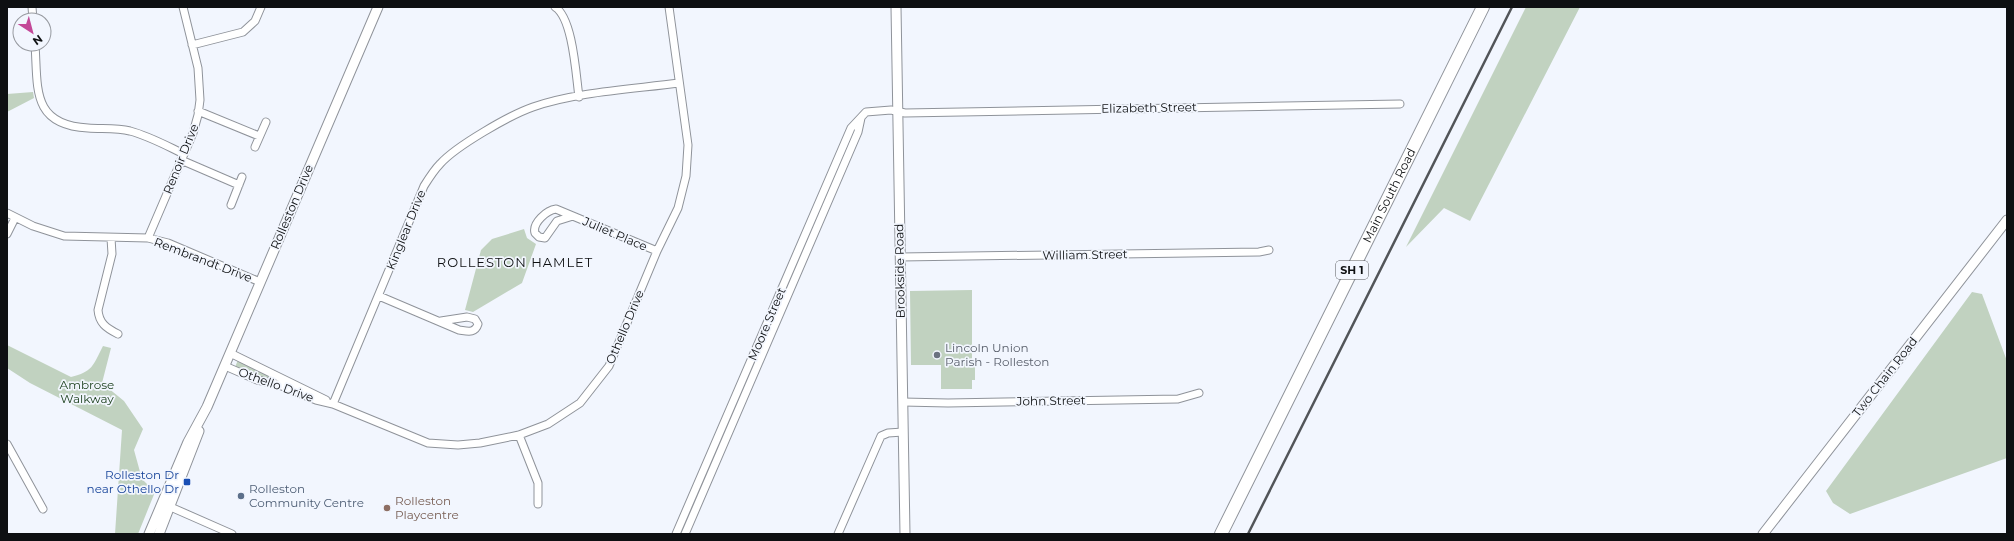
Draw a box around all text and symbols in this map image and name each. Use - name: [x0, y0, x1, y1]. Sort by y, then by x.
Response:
- north arrow: [12, 12, 52, 52]
- text: N: [30, 32, 46, 48]
- street label: Elizabeth Street: [1101, 99, 1197, 116]
- street label: Renoir Drive: [160, 122, 201, 196]
- street label: Main South Road: [1359, 146, 1419, 245]
- street label: Rolleston Drive: [267, 162, 316, 251]
- street label: Kinglear Drive: [383, 188, 428, 272]
- street label: Juliet Place: [580, 213, 650, 254]
- street label: Brookside Road: [891, 224, 908, 318]
- street label: Rembrandt Drive: [152, 234, 254, 285]
- street label: William Street: [1042, 246, 1128, 263]
- district label: ROLLESTON HAMLET: [437, 254, 593, 270]
- road number: SH 1: [1336, 261, 1368, 279]
- street label: Moore Street: [744, 285, 789, 363]
- street label: Othello Drive: [602, 288, 647, 366]
- street label: Two Chain Road: [1849, 334, 1920, 420]
- place label: Lincoln Union Parish - Rolleston: [945, 340, 1049, 369]
- marker: Lincoln Union Parish - Rolleston: [932, 350, 942, 360]
- street label: Othello Drive: [237, 364, 316, 405]
- park label: Ambrose Walkway: [60, 377, 114, 406]
- street label: John Street: [1015, 392, 1086, 409]
- place label: Rolleston Dr near Othello Dr: [87, 467, 179, 496]
- marker: Rolleston Dr near Othello Dr: [182, 477, 192, 487]
- place label: Rolleston Community Centre: [249, 481, 364, 510]
- marker: Rolleston Community Centre: [236, 491, 246, 501]
- place label: Rolleston Playcentre: [395, 493, 459, 522]
- marker: Rolleston Playcentre: [382, 503, 392, 513]

